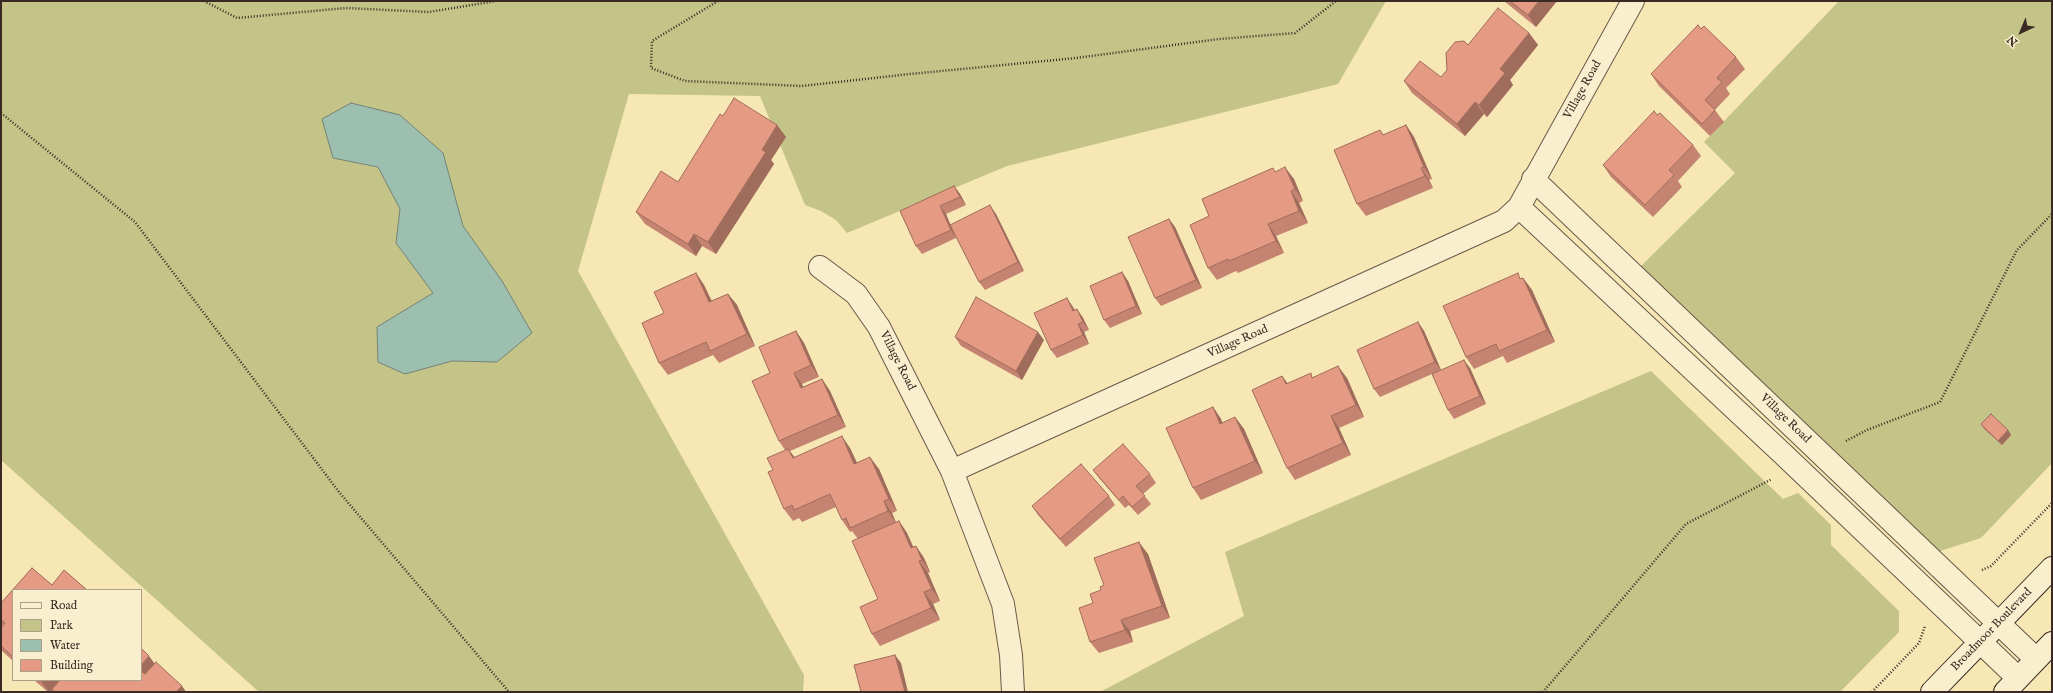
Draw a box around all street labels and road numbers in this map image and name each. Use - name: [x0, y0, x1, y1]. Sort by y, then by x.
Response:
- street label: Village Road: [1561, 58, 1605, 122]
- street label: Village Road: [1206, 322, 1270, 362]
- street label: Village Road: [876, 329, 918, 393]
- street label: Village Road: [1757, 391, 1813, 447]
- street label: Broadmoor Boulevard: [1949, 585, 2035, 675]

